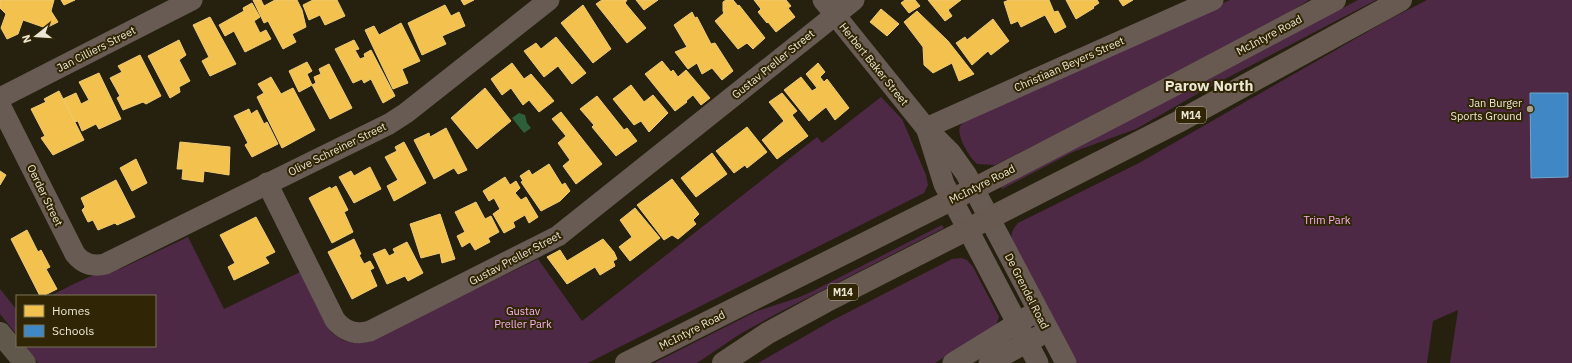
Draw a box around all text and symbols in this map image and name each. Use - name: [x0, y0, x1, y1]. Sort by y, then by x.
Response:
- street label: McIntyre Road: [1234, 12, 1304, 58]
- north arrow: [16, 16, 56, 56]
- street label: Herbert Baker Street: [836, 20, 912, 108]
- street label: Jan Cilliers Street: [54, 23, 138, 75]
- street label: Gustav Preller Street: [729, 26, 817, 102]
- text: N: [19, 33, 34, 45]
- street label: Christiaan Beyers Street: [1012, 33, 1126, 95]
- district label: Parow North: [1165, 76, 1253, 95]
- place label: Jan Burger Sports Ground: [1451, 96, 1522, 123]
- marker: Jan Burger Sports Ground: [1525, 104, 1535, 114]
- road number: M14: [1176, 107, 1206, 123]
- street label: Olive Schreiner Street: [286, 119, 389, 179]
- street label: McIntyre Road: [947, 161, 1017, 207]
- street label: Oerder Street: [24, 162, 66, 228]
- park label: Trim Park: [1303, 213, 1351, 227]
- street label: Gustav Preller Street: [467, 228, 564, 288]
- street label: De Grendel Road: [1002, 251, 1052, 331]
- road number: M14: [828, 284, 858, 300]
- legend: [16, 295, 156, 347]
- text: Homes: [52, 303, 90, 318]
- park label: Gustav Preller Park: [494, 304, 552, 331]
- street label: McIntyre Road: [657, 307, 727, 353]
- text: Schools: [52, 323, 95, 338]

